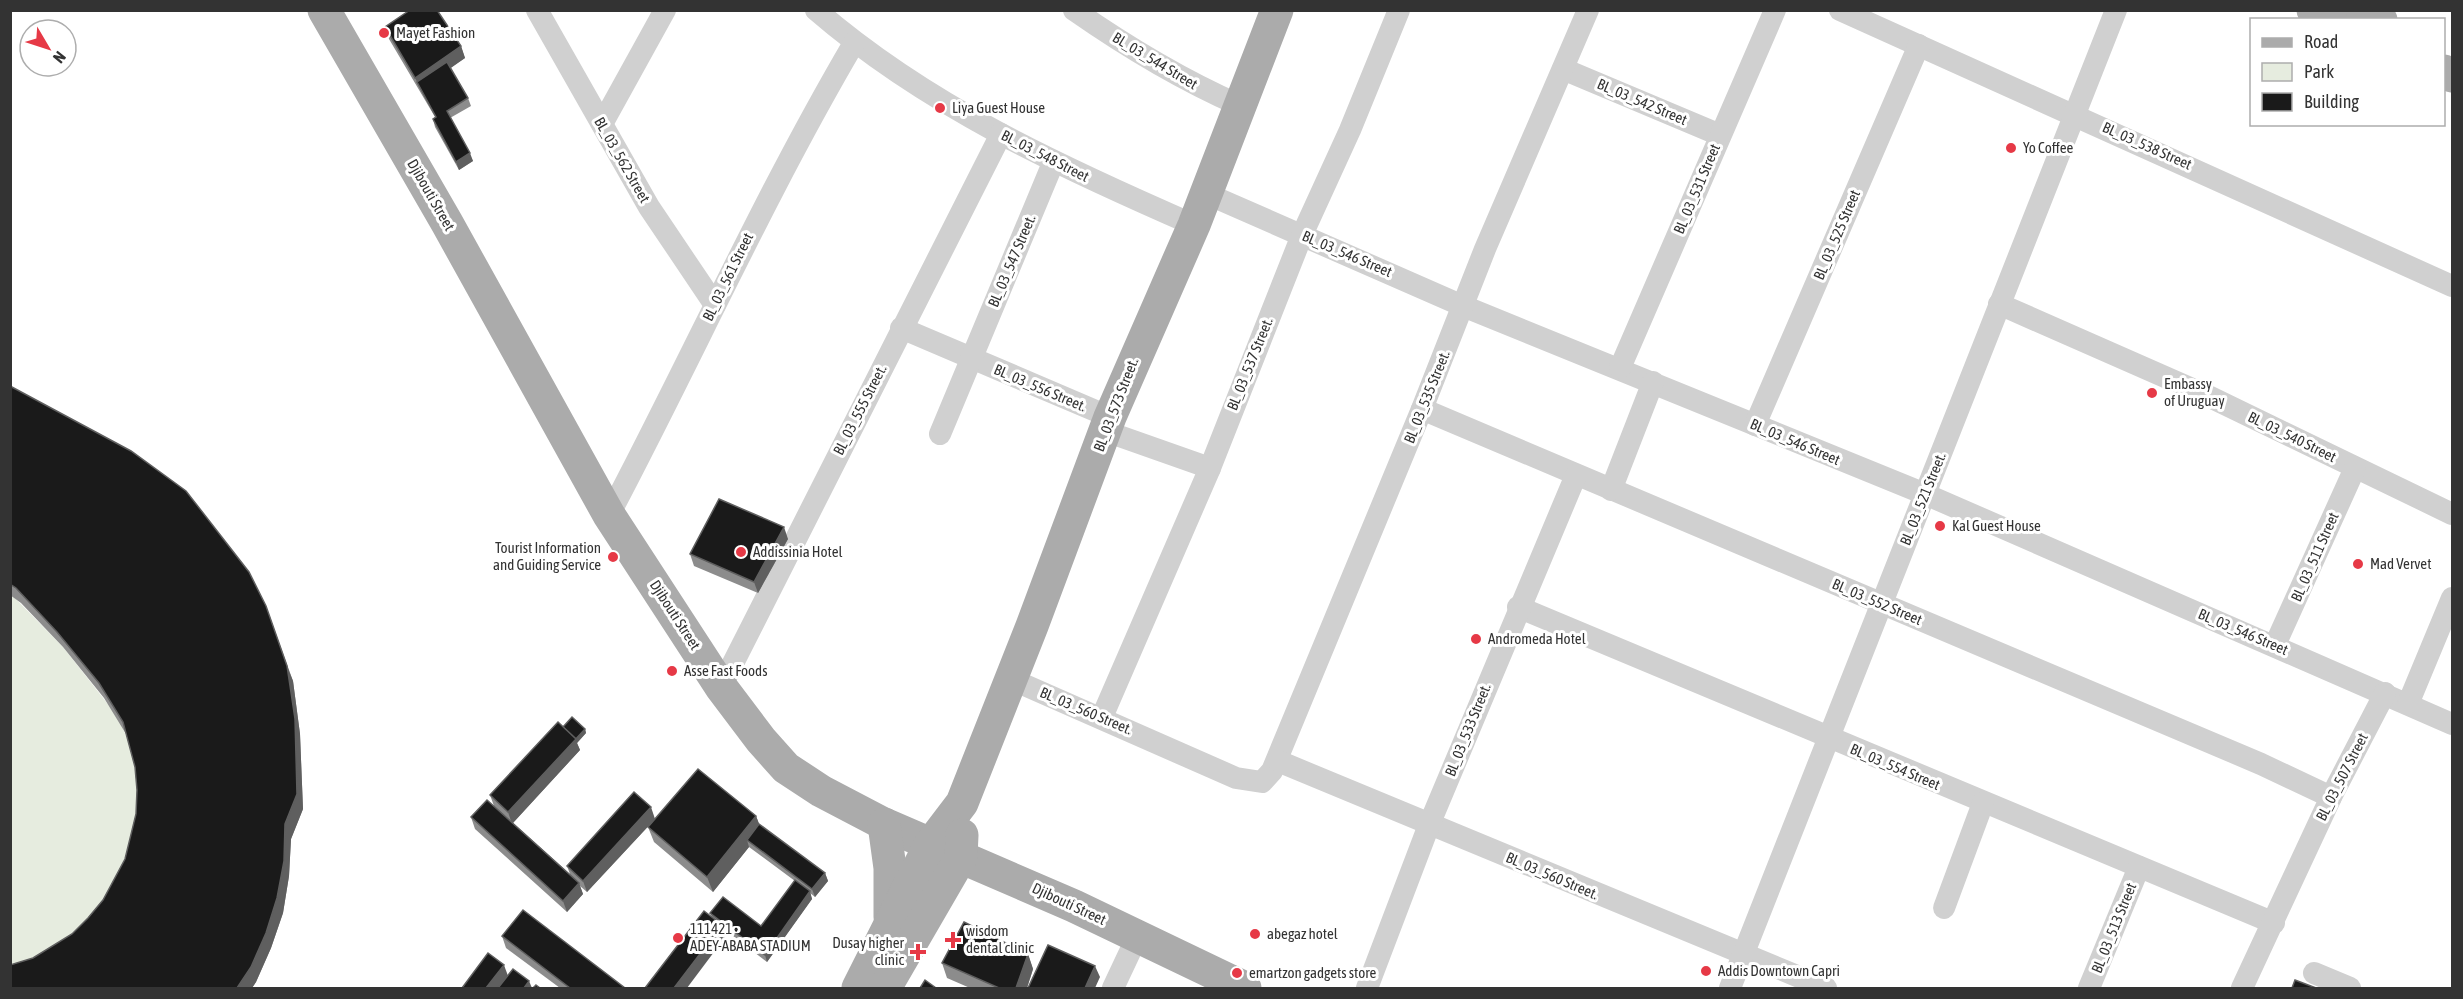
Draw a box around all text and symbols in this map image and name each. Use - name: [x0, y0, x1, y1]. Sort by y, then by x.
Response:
- north arrow: [18, 18, 78, 78]
- legend: [2250, 18, 2445, 126]
- place label: Mayet Fashion: [396, 24, 475, 41]
- marker: Mayet Fashion: [377, 26, 391, 40]
- street label: BL_03_544 Street: [1110, 29, 1201, 93]
- text: Road: [2304, 31, 2338, 52]
- text: N: [50, 48, 70, 67]
- text: Park: [2304, 61, 2334, 82]
- street label: BL_03_542 Street: [1595, 75, 1690, 128]
- text: Building: [2304, 91, 2359, 112]
- place label: Liya Guest House: [952, 99, 1045, 116]
- marker: Liya Guest House: [933, 101, 947, 115]
- street label: BL_03_562 Street: [591, 114, 654, 206]
- street label: BL_03_538 Street: [2100, 118, 2195, 173]
- street label: BL_03_548 Street: [999, 126, 1092, 185]
- place label: Yo Coffee: [2023, 139, 2074, 156]
- street label: BL_03_531 Street: [1670, 141, 1723, 236]
- marker: Yo Coffee: [2004, 141, 2018, 155]
- street label: Djibouti Street: [404, 156, 459, 233]
- street label: BL_03_525 Street: [1810, 187, 1863, 282]
- street label: BL_03_547 Street.: [984, 212, 1039, 310]
- street label: BL_03_546 Street: [1300, 227, 1395, 280]
- street label: BL_03_561 Street: [699, 230, 756, 324]
- street label: BL_03_537 Street.: [1223, 315, 1276, 413]
- street label: BL_03_535 Street.: [1400, 348, 1453, 446]
- street label: BL_03_573 Street.: [1090, 355, 1141, 454]
- street label: BL_03_556 Street.: [991, 360, 1089, 415]
- street label: BL_03_555 Street.: [830, 362, 890, 458]
- place label: Embassy of Uruguay: [2164, 375, 2225, 409]
- marker: Embassy of Uruguay: [2145, 386, 2159, 400]
- street label: BL_03_540 Street: [2245, 408, 2339, 465]
- street label: BL_03_546 Street: [1748, 415, 1843, 468]
- street label: BL_03_521 Street.: [1896, 450, 1949, 548]
- street label: BL_03_511 Street: [2287, 509, 2342, 604]
- place label: Kal Guest House: [1952, 517, 2041, 534]
- marker: Kal Guest House: [1933, 519, 1947, 533]
- place label: Tourist Information and Guiding Service: [493, 539, 601, 573]
- place label: Addissinia Hotel: [753, 543, 843, 560]
- marker: Addissinia Hotel: [734, 545, 748, 559]
- marker: Tourist Information and Guiding Service: [606, 550, 620, 564]
- place label: Mad Vervet: [2370, 555, 2432, 572]
- marker: Mad Vervet: [2351, 557, 2365, 571]
- street label: BL_03_552 Street: [1830, 575, 1925, 628]
- street label: Djibouti Street: [647, 577, 704, 653]
- street label: BL_03_546 Street: [2196, 605, 2291, 658]
- place label: Andromeda Hotel: [1488, 630, 1586, 647]
- marker: Andromeda Hotel: [1469, 632, 1483, 646]
- place label: Asse Fast Foods: [684, 662, 767, 679]
- marker: Asse Fast Foods: [665, 664, 679, 678]
- street label: BL_03_533 Street.: [1441, 681, 1494, 779]
- street label: BL_03_560 Street.: [1037, 683, 1135, 738]
- street label: BL_03_507 Street: [2312, 730, 2371, 823]
- street label: BL_03_554 Street: [1848, 740, 1943, 793]
- street label: BL_03_560 Street.: [1503, 848, 1601, 903]
- street label: Djibouti Street: [1030, 879, 1109, 928]
- street label: BL_03_513 Street: [2088, 880, 2139, 975]
- place label: 111421 - ADEY-ABABA STADIUM: [690, 920, 811, 954]
- place label: wisdom dental clinic: [966, 922, 1034, 956]
- place label: abegaz hotel: [1267, 925, 1338, 942]
- marker: abegaz hotel: [1248, 927, 1262, 941]
- marker: 111421 - ADEY-ABABA STADIUM: [671, 931, 685, 945]
- marker: wisdom dental clinic: [944, 931, 962, 949]
- place label: Dusay higher clinic: [832, 934, 905, 968]
- marker: Dusay higher clinic: [909, 943, 927, 961]
- place label: Addis Downtown Capri: [1718, 962, 1840, 979]
- place label: emartzon gadgets store: [1249, 964, 1377, 981]
- marker: Addis Downtown Capri: [1699, 964, 1713, 978]
- marker: emartzon gadgets store: [1230, 966, 1244, 980]

